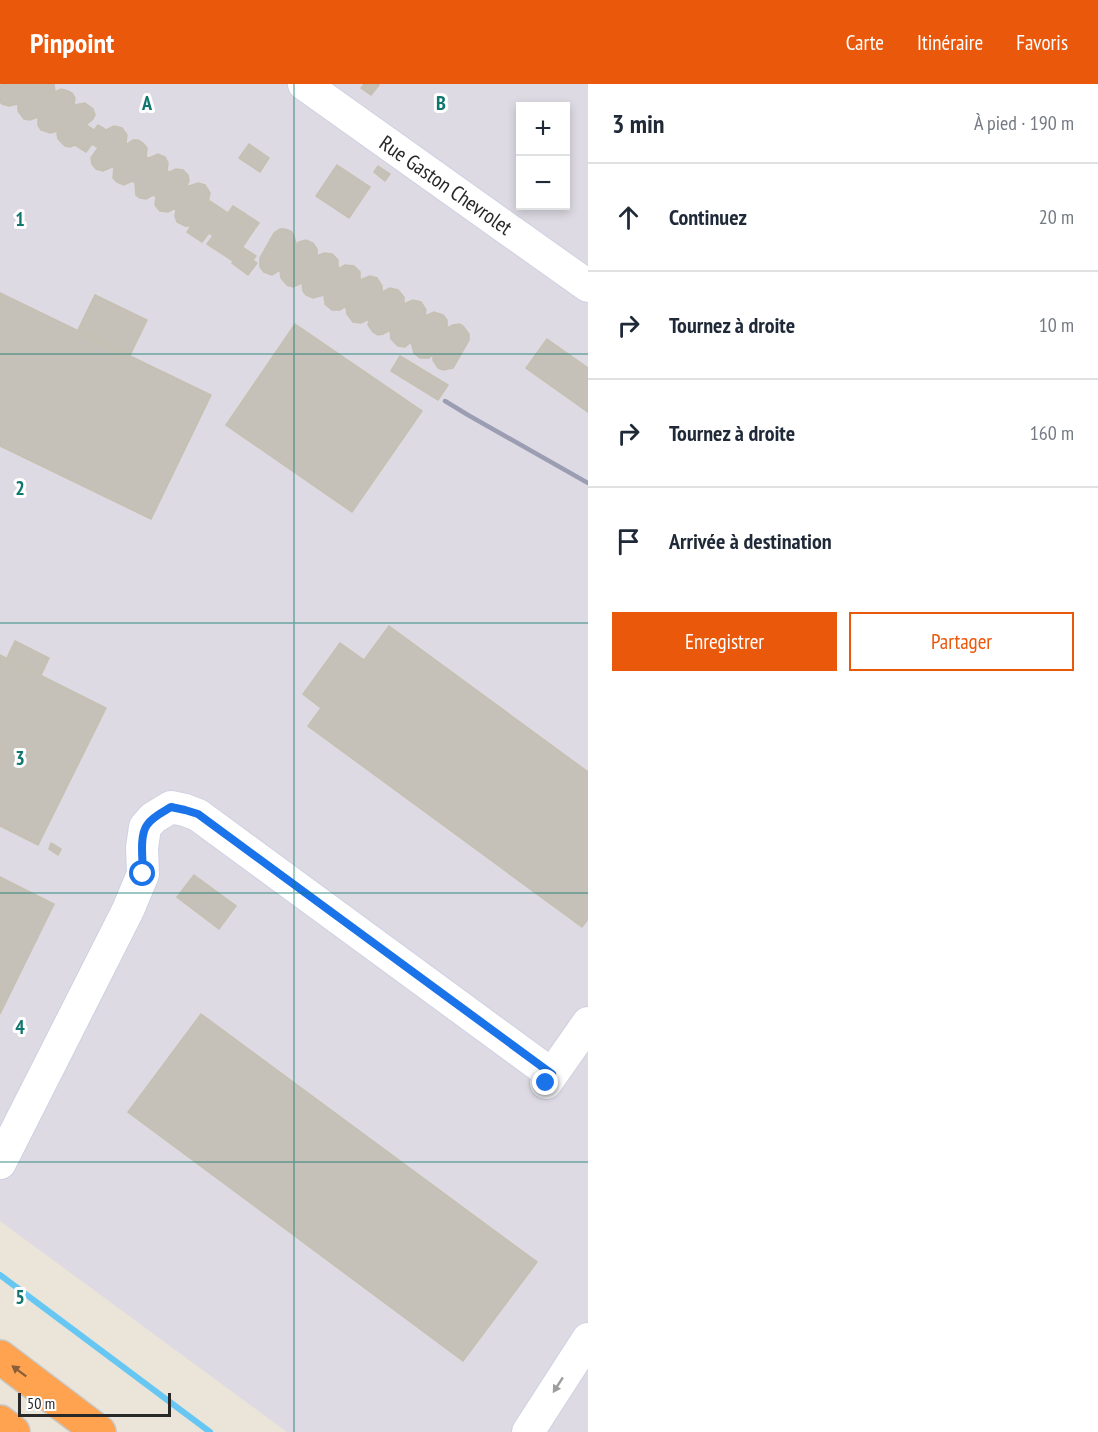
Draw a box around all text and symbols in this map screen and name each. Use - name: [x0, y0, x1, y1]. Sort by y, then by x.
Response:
- text: Pinpoint: [30, 24, 114, 61]
- text: Carte: [846, 29, 884, 56]
- text: Itinéraire: [917, 29, 983, 56]
- text: Favoris: [1016, 29, 1068, 56]
- text: A: [141, 90, 153, 116]
- text: B: [436, 90, 446, 116]
- map controls: [516, 102, 570, 210]
- button: +: [516, 102, 570, 156]
- text: 3 min: [612, 107, 665, 140]
- text: À pied · 190 m: [974, 110, 1074, 136]
- street label: Rue Gaston Chevrolet: [374, 129, 518, 241]
- button: −: [516, 156, 570, 210]
- icon: ahead: [612, 201, 645, 234]
- text: Continuez: [669, 203, 747, 231]
- text: 20 m: [1039, 204, 1074, 230]
- text: 1: [15, 206, 25, 232]
- icon: right: [612, 309, 645, 342]
- text: Tournez à droite: [669, 311, 795, 339]
- text: 10 m: [1039, 312, 1074, 338]
- icon: right: [612, 417, 645, 450]
- text: Tournez à droite: [669, 419, 795, 447]
- text: 160 m: [1030, 420, 1074, 446]
- text: 2: [15, 475, 25, 501]
- icon: arrive: [612, 525, 645, 558]
- text: Arrivée à destination: [669, 527, 832, 555]
- button: Enregistrer: [612, 612, 837, 671]
- button: Partager: [849, 612, 1074, 671]
- text: 3: [15, 745, 25, 771]
- route start: [129, 860, 155, 886]
- text: 4: [15, 1014, 25, 1040]
- route end: [532, 1069, 558, 1095]
- text: 5: [15, 1284, 25, 1310]
- one-way arrow: [11, 1366, 26, 1378]
- one-way arrow: [552, 1377, 563, 1394]
- scale bar: [18, 1390, 171, 1418]
- text: 50 m: [27, 1393, 55, 1413]

